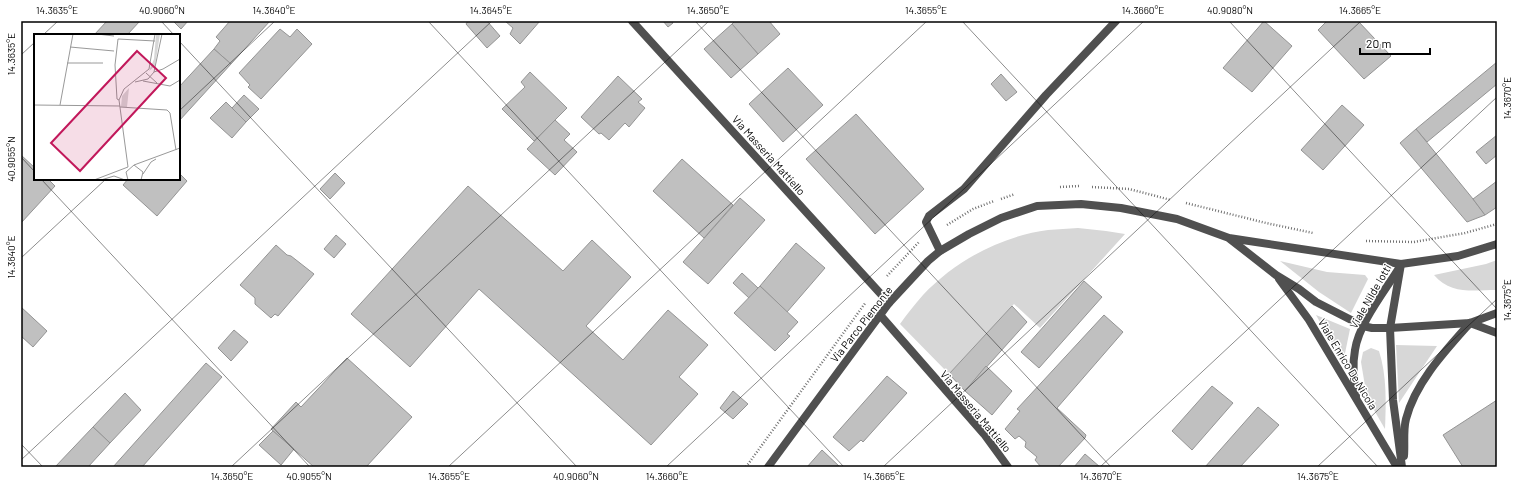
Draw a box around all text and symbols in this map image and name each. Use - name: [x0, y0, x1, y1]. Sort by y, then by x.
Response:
- text: 14.3635°E: [36, 4, 78, 16]
- text: 40.9060°N: [139, 4, 185, 16]
- text: 14.3640°E: [252, 4, 296, 16]
- text: 14.3645°E: [470, 4, 512, 16]
- text: 14.3650°E: [687, 4, 729, 16]
- text: 14.3655°E: [905, 4, 947, 16]
- text: 14.3660°E: [1122, 4, 1164, 16]
- text: 40.9080°N: [1207, 4, 1253, 16]
- text: 14.3665°E: [1339, 4, 1381, 16]
- scale bar: [1360, 30, 1430, 56]
- text: 14.3635°E: [5, 33, 17, 75]
- inset map: [34, 34, 180, 180]
- text: 20 m: [1366, 36, 1392, 50]
- text: 14.3670°E: [1501, 77, 1513, 119]
- street label: Via Masseria Mattiello: [730, 112, 808, 198]
- text: 40.9055°N: [5, 136, 17, 182]
- text: 14.3640°E: [5, 235, 17, 279]
- street label: Viale Nilde Iotti: [1346, 261, 1394, 330]
- text: 14.3675°E: [1501, 279, 1513, 321]
- street label: Via Parco Piemonte: [827, 283, 895, 365]
- street label: Viale Enrico De Nicola: [1316, 316, 1380, 412]
- street label: Via Masseria Mattiello: [938, 367, 1014, 455]
- text: 14.3650°E: [211, 470, 253, 482]
- text: 40.9055°N: [286, 470, 332, 482]
- text: 14.3655°E: [428, 470, 470, 482]
- text: 40.9060°N: [553, 470, 599, 482]
- text: 14.3660°E: [646, 470, 688, 482]
- text: 14.3665°E: [863, 470, 905, 482]
- text: 14.3670°E: [1080, 470, 1122, 482]
- text: 14.3675°E: [1297, 470, 1339, 482]

